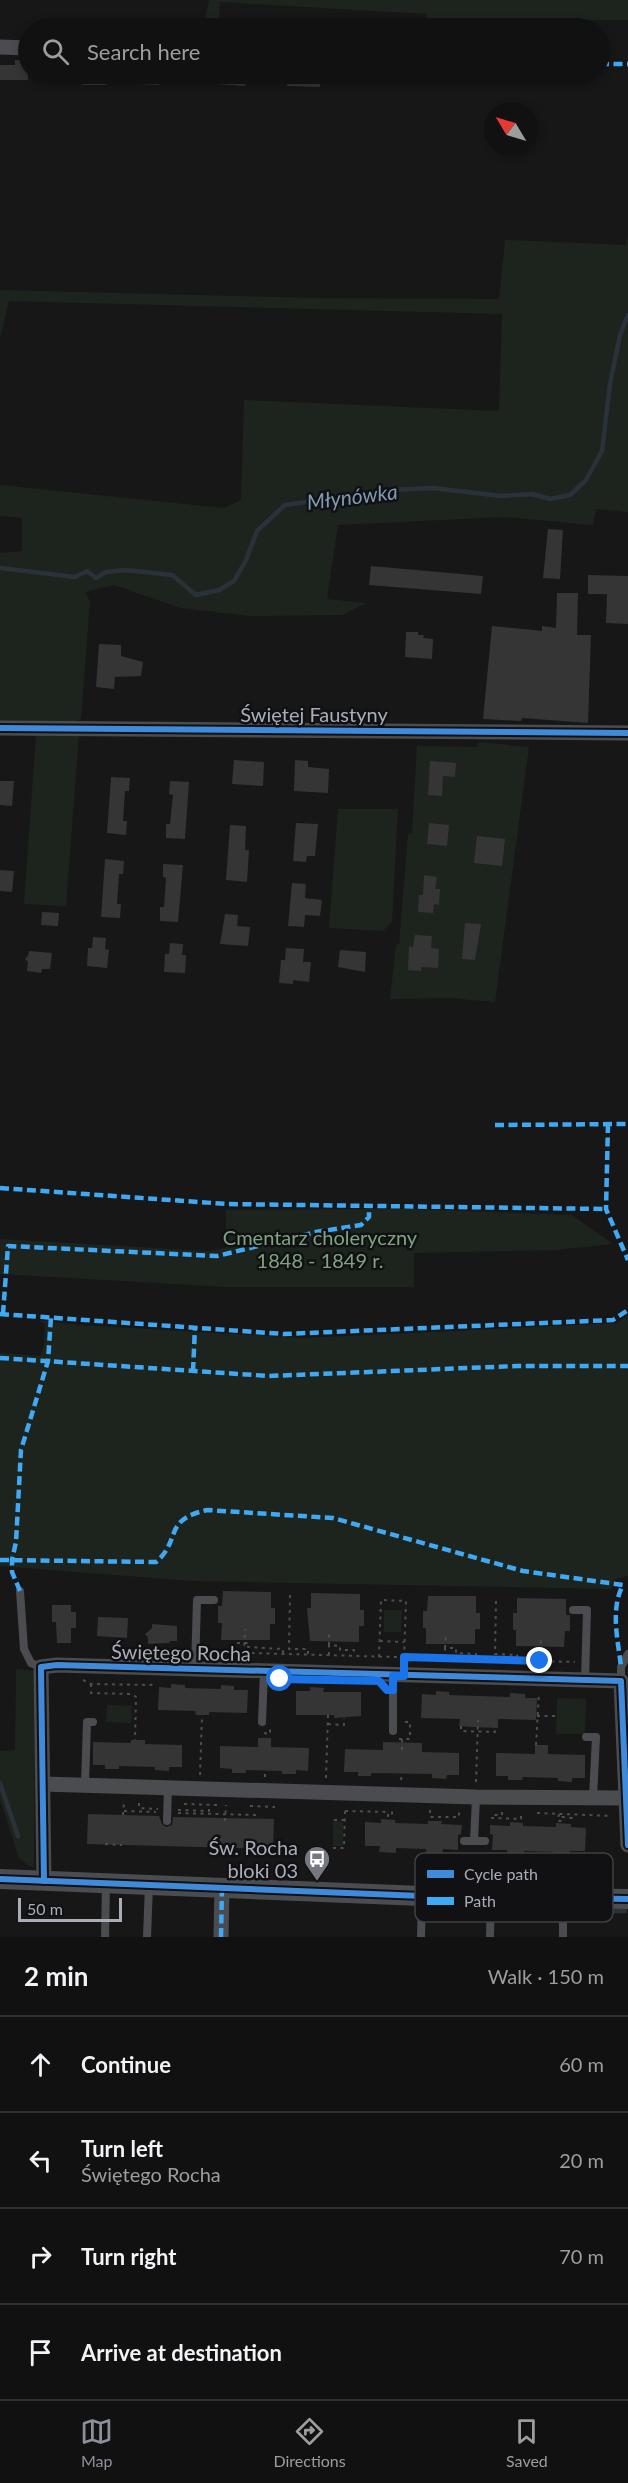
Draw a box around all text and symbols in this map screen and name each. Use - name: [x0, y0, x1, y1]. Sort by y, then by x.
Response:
- search box: [18, 18, 610, 84]
- icon: search: [39, 35, 72, 68]
- text: Search here: [87, 38, 200, 65]
- north arrow: [484, 102, 538, 156]
- water label: Młynówka: [305, 478, 399, 514]
- street label: Świętej Faustyny: [240, 702, 388, 726]
- park label: Cmentarz choleryczny 1848 - 1849 r.: [223, 1225, 418, 1272]
- street label: Świętego Rocha: [111, 1639, 251, 1665]
- route end: [526, 1647, 552, 1673]
- route start: [266, 1665, 292, 1691]
- place label: Św. Rocha bloki 03: [209, 1835, 298, 1882]
- bus stop icon: Św. Rocha bloki 03: [302, 1844, 332, 1882]
- legend: [415, 1853, 613, 1922]
- text: Cycle path: [464, 1864, 538, 1883]
- text: Path: [464, 1891, 496, 1910]
- scale bar: [18, 1895, 122, 1922]
- text: 50 m: [27, 1899, 63, 1918]
- text: 2 min: [24, 1960, 88, 1992]
- text: Walk · 150 m: [488, 1964, 604, 1988]
- icon: ahead: [24, 2048, 57, 2081]
- text: Continue: [81, 2051, 171, 2078]
- text: 60 m: [559, 2052, 604, 2076]
- text: Turn left: [81, 2135, 163, 2162]
- icon: left: [24, 2144, 57, 2177]
- text: 20 m: [559, 2148, 604, 2172]
- text: Świętego Rocha: [81, 2162, 221, 2186]
- icon: right: [24, 2240, 57, 2273]
- text: Turn right: [81, 2243, 176, 2270]
- text: 70 m: [559, 2244, 604, 2268]
- icon: arrive: [24, 2336, 57, 2369]
- text: Arrive at destination: [81, 2339, 282, 2366]
- tab: Map: [80, 2415, 113, 2470]
- tab: Directions: [273, 2415, 346, 2470]
- tab: Saved: [506, 2415, 548, 2470]

